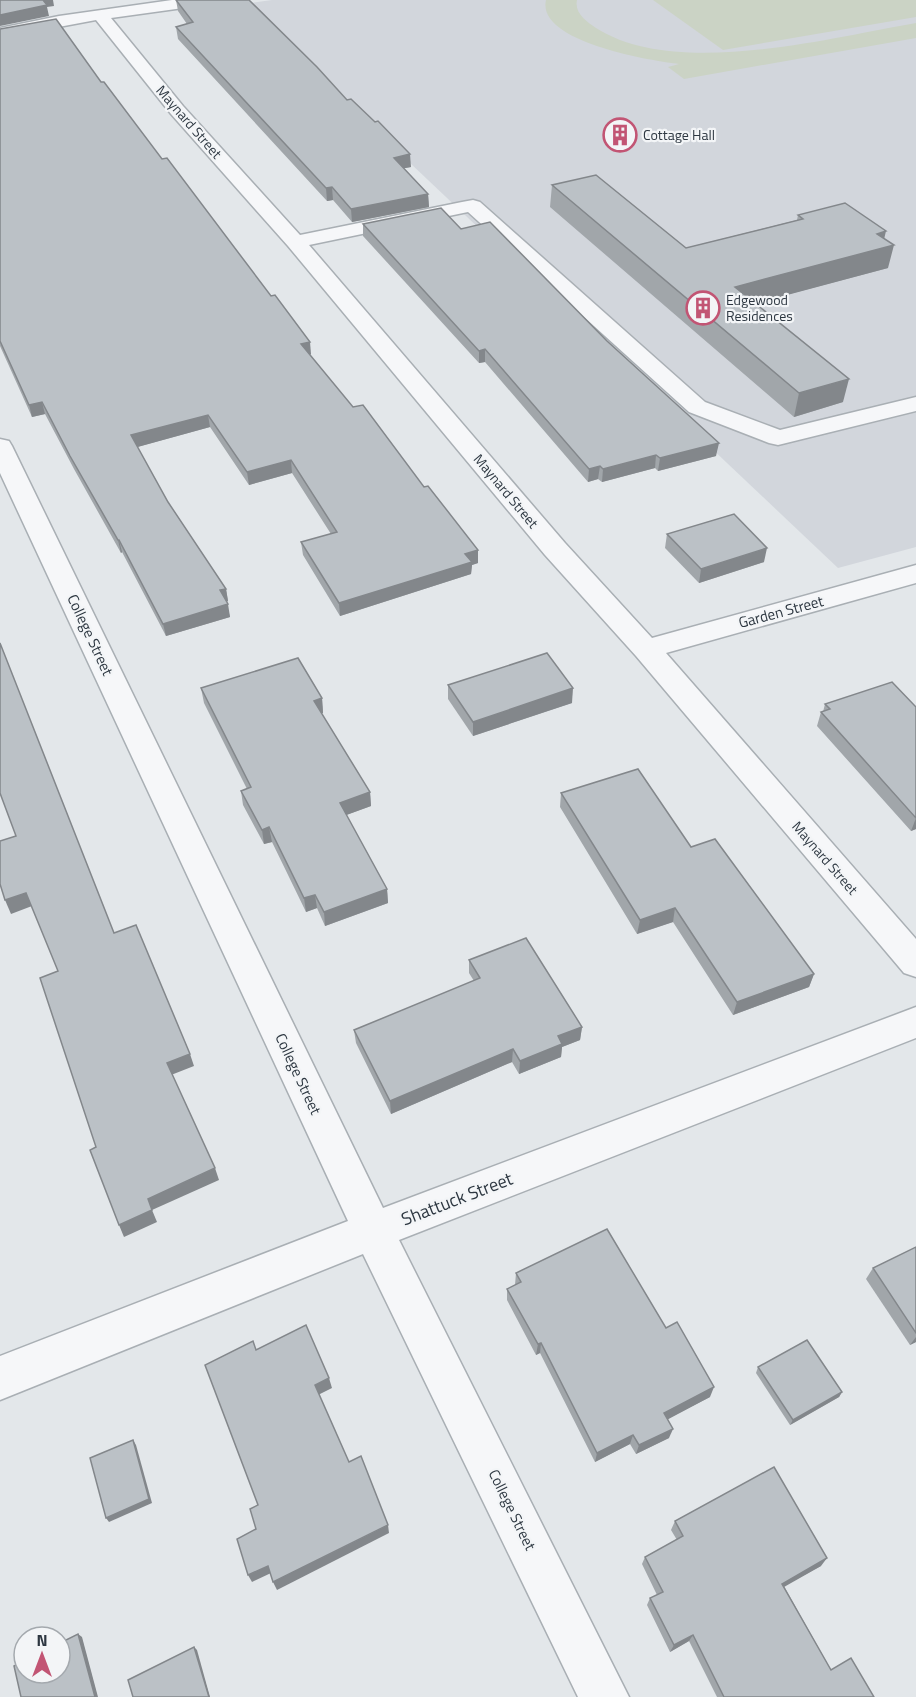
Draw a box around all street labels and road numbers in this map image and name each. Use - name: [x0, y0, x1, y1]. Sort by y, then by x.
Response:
- street label: Maynard Street: [152, 80, 227, 163]
- street label: Maynard Street: [469, 449, 544, 532]
- street label: Garden Street: [736, 589, 827, 634]
- street label: College Street: [61, 590, 120, 680]
- street label: Maynard Street: [788, 816, 863, 899]
- street label: College Street: [269, 1029, 328, 1119]
- street label: Shattuck Street: [397, 1165, 517, 1232]
- street label: College Street: [483, 1465, 542, 1555]

